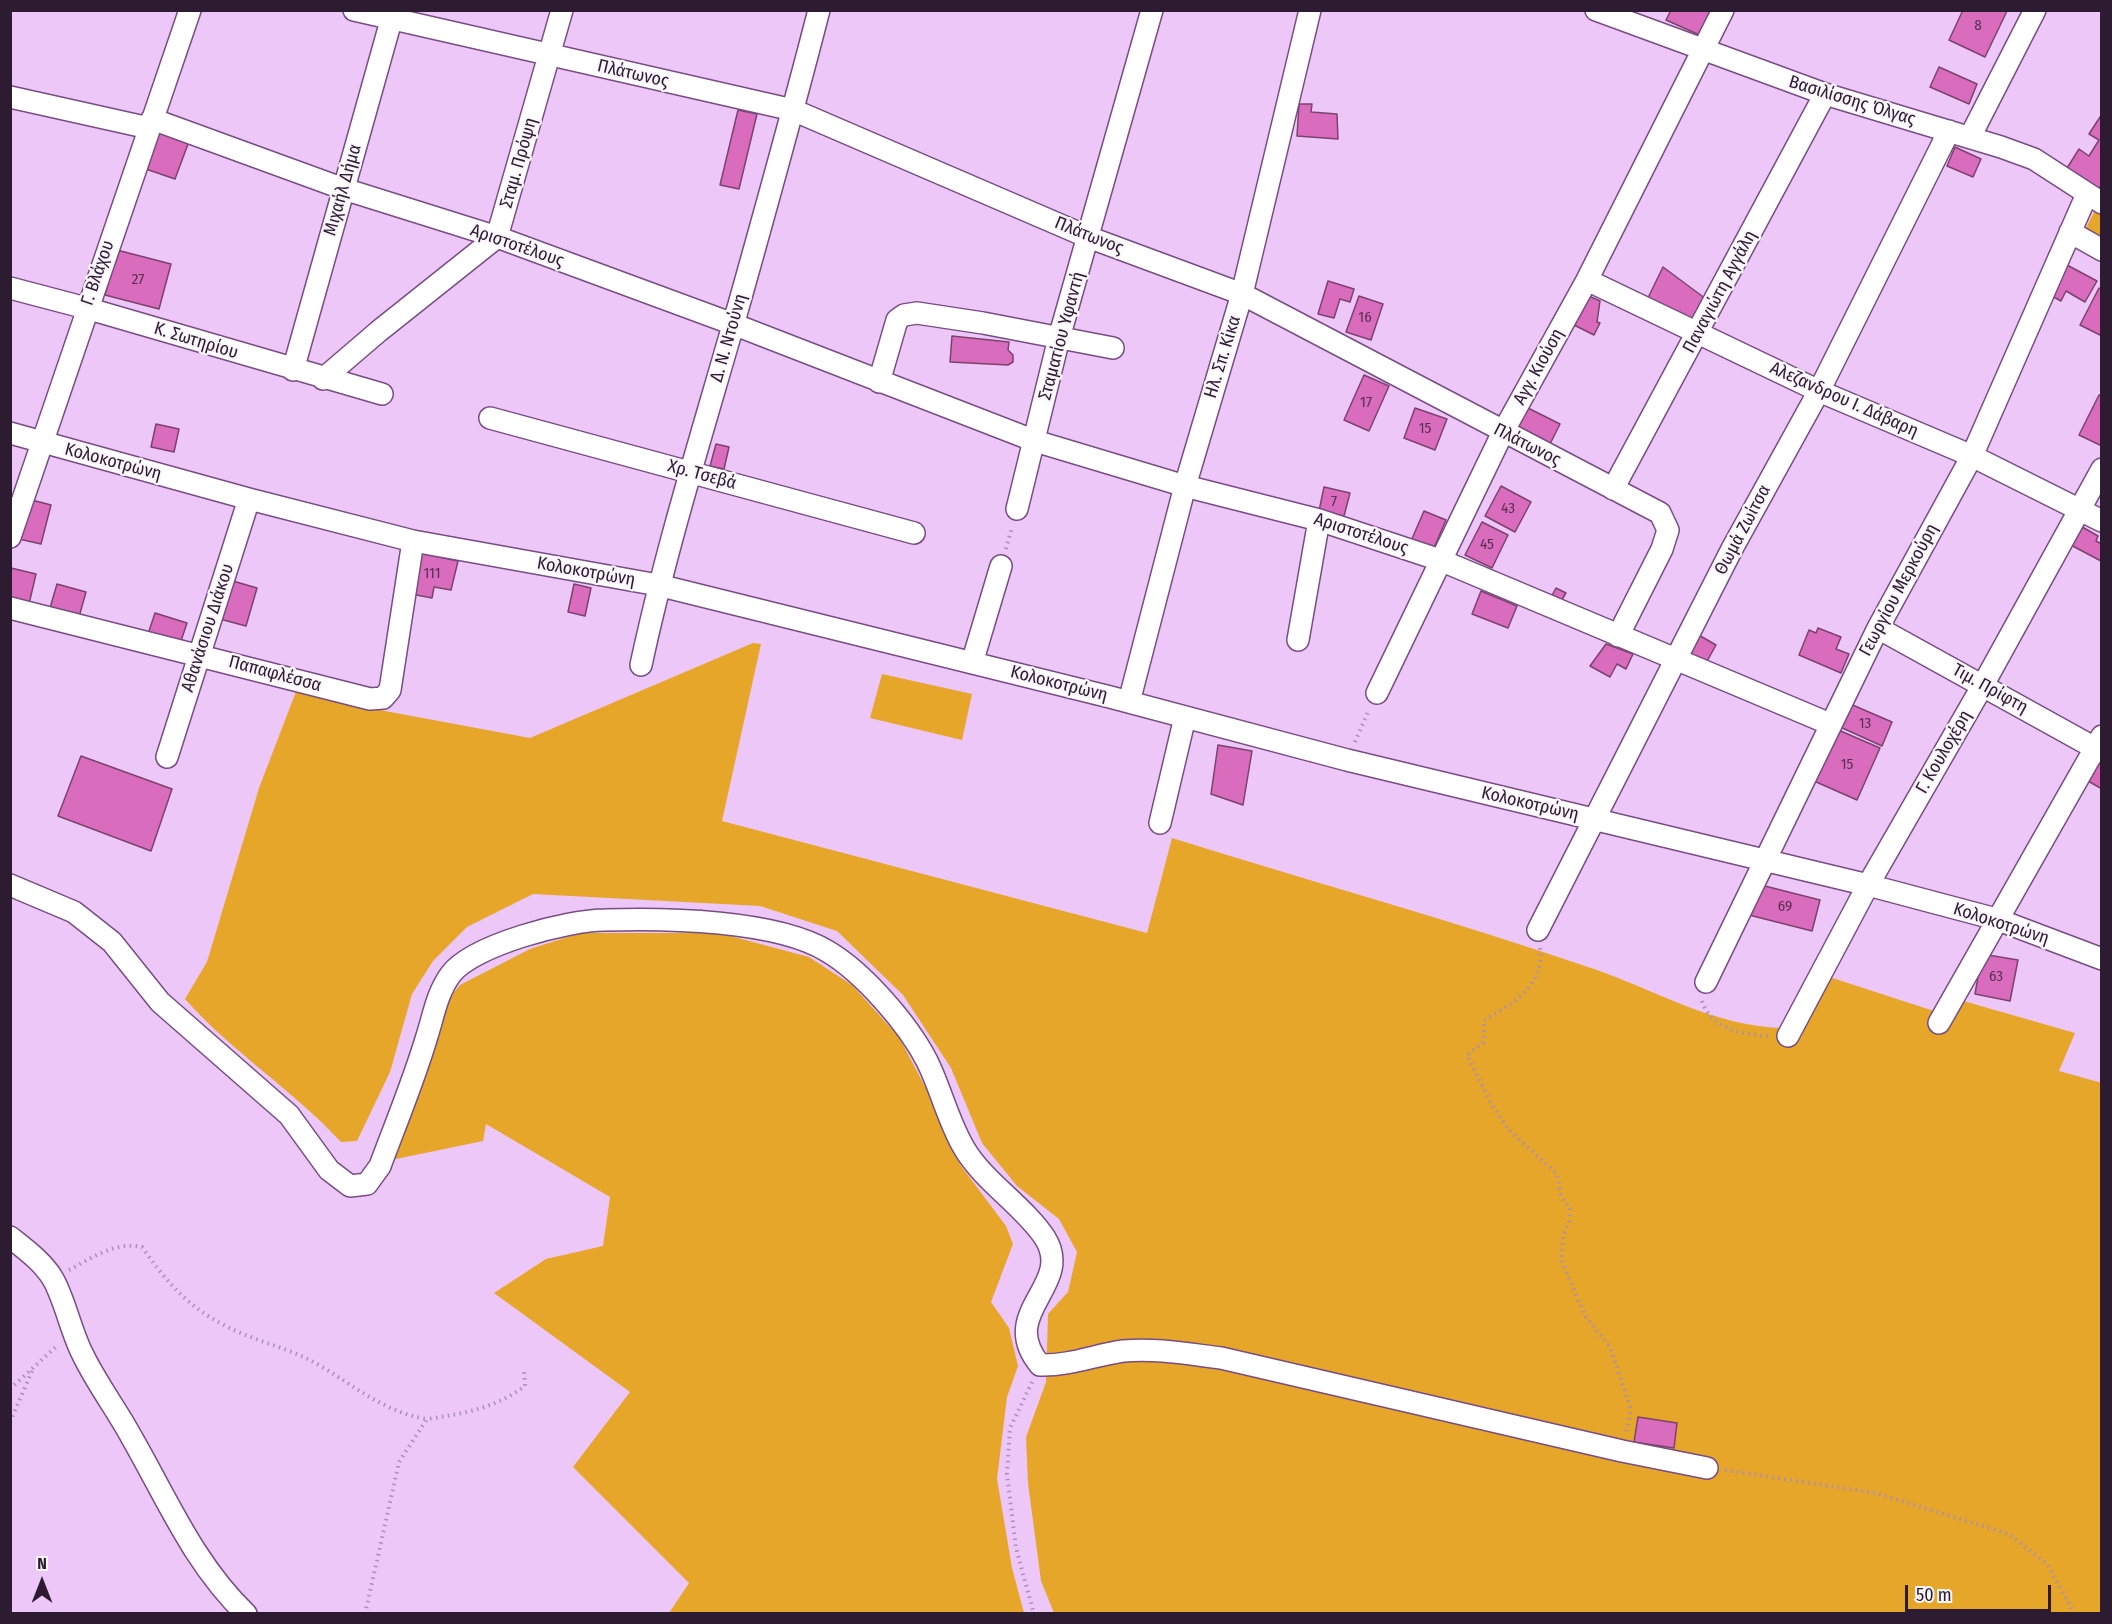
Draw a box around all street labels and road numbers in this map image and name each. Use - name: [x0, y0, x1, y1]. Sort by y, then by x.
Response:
- street label: Πλάτωνος: [595, 55, 671, 93]
- street label: Βασιλίσσης Όλγας: [1786, 71, 1918, 131]
- street label: Σταμ. Πρόψη: [496, 115, 542, 211]
- street label: Μιχαήλ Δήμα: [320, 142, 366, 238]
- street label: Πλάτωνος: [1051, 212, 1127, 260]
- street label: Αριστοτέλους: [467, 220, 567, 272]
- street label: Παναγιώτη Αγγάλη: [1679, 227, 1761, 357]
- street label: Γ. Βλάχου: [77, 238, 119, 308]
- street label: Σταματίου Υφαντή: [1034, 269, 1090, 403]
- street label: Δ. Ν. Ντούνη: [706, 291, 752, 385]
- street label: Ηλ. Σπ. Κίκα: [1200, 313, 1246, 401]
- street label: Κ. Σωτηρίου: [151, 318, 241, 364]
- street label: Αγγ. Κιούση: [1509, 325, 1569, 409]
- street label: Αλεζανδρου Ι. Δάβαρη: [1766, 358, 1922, 442]
- street label: Πλάτωνος: [1490, 419, 1564, 471]
- street label: Κολοκοτρώνη: [62, 439, 164, 485]
- street label: Χρ. Τσεβά: [665, 455, 739, 495]
- street label: Θωμά Ζωίτσα: [1710, 481, 1776, 579]
- street label: Αριστοτέλους: [1311, 509, 1411, 559]
- street label: Γεωργίου Μερκούρη: [1855, 520, 1943, 660]
- street label: Κολοκοτρώνη: [535, 553, 637, 591]
- street label: Αθανάσιου Διάκου: [177, 561, 239, 695]
- street label: Παπαφλέσσα: [226, 651, 324, 697]
- street label: Τιμ. Πρίφτη: [1949, 659, 2031, 719]
- street label: Κολοκοτρώνη: [1008, 661, 1110, 707]
- street label: Γ. Κουλοχέρη: [1911, 706, 1977, 798]
- street label: Κολοκοτρώνη: [1479, 782, 1581, 826]
- street label: Κολοκοτρώνη: [1950, 898, 2052, 950]

